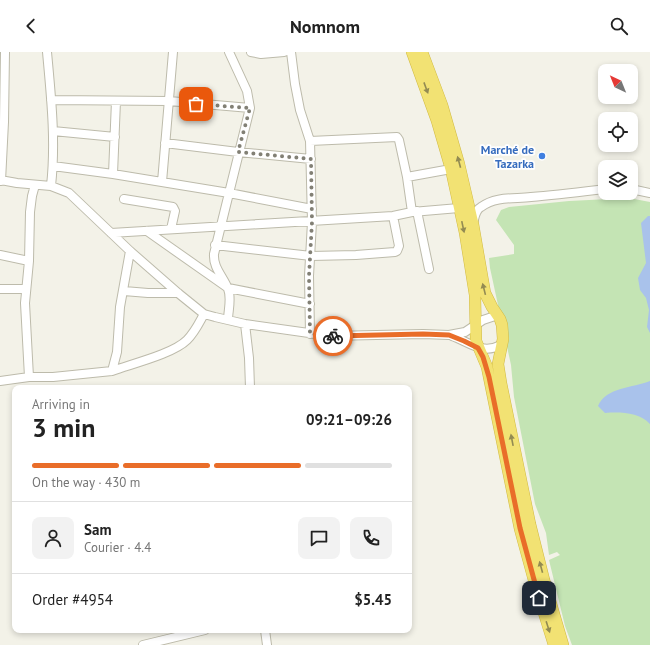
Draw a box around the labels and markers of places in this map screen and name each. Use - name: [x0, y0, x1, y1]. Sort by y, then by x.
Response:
- pin: [179, 87, 213, 121]
- place label: Marché de Tazarka: [481, 142, 534, 171]
- marker: Marché de Tazarka: [537, 151, 547, 161]
- pin: [522, 581, 556, 615]

